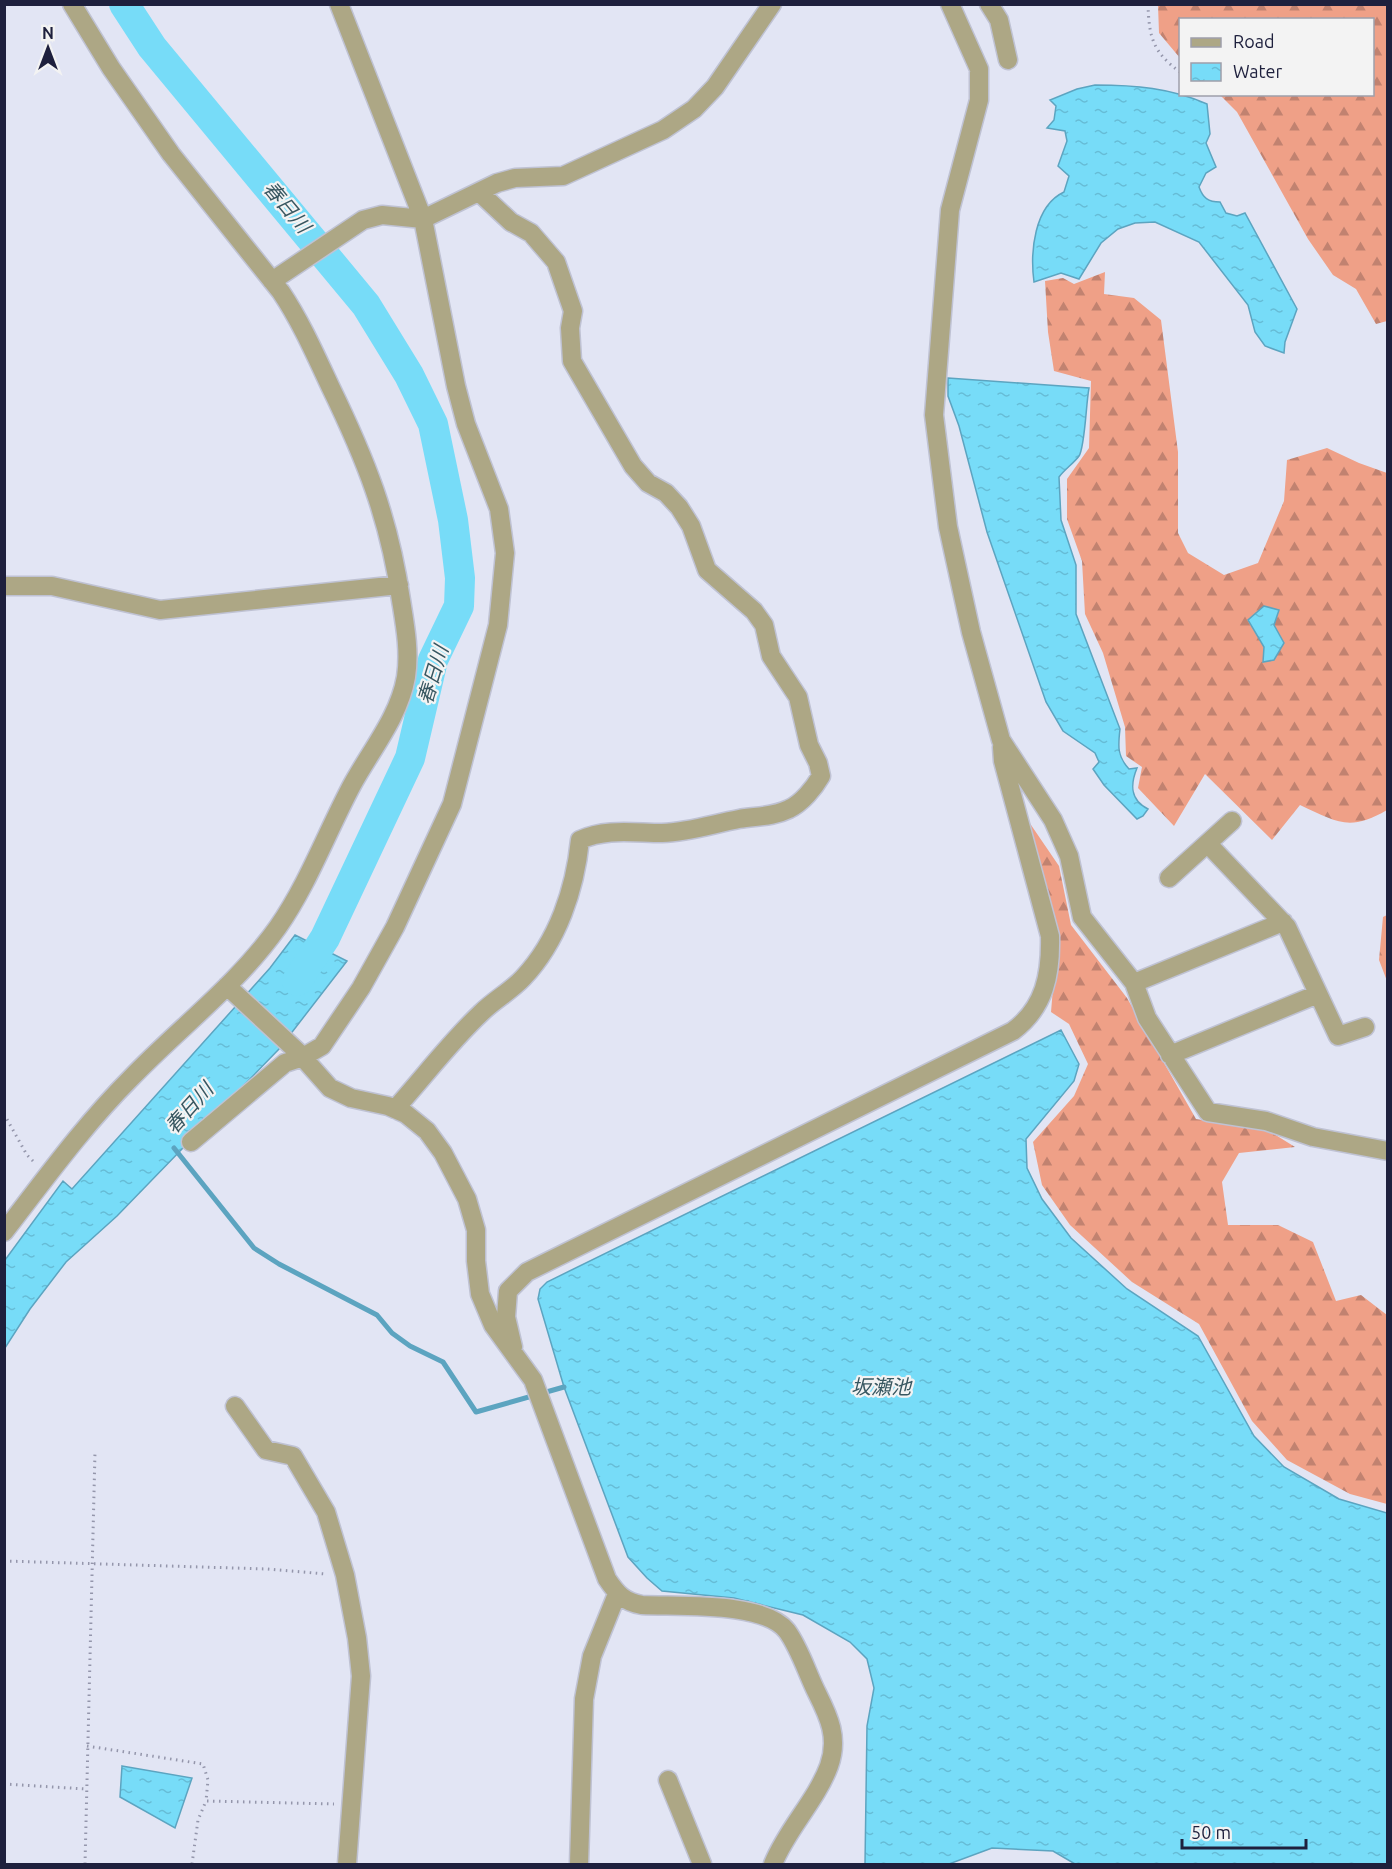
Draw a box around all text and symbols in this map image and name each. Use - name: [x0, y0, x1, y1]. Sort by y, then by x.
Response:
- north arrow: [18, 18, 78, 78]
- legend: [1179, 18, 1374, 96]
- text: N: [42, 24, 54, 42]
- text: Road: [1233, 31, 1275, 51]
- text: Water: [1233, 61, 1283, 81]
- water label: 春日川: [259, 176, 317, 239]
- water label: 春日川: [413, 641, 453, 707]
- water label: 春日川: [160, 1076, 219, 1138]
- water label: 坂瀬池: [851, 1375, 913, 1398]
- scale bar: [1182, 1812, 1306, 1850]
- text: 50 m: [1191, 1822, 1231, 1842]

